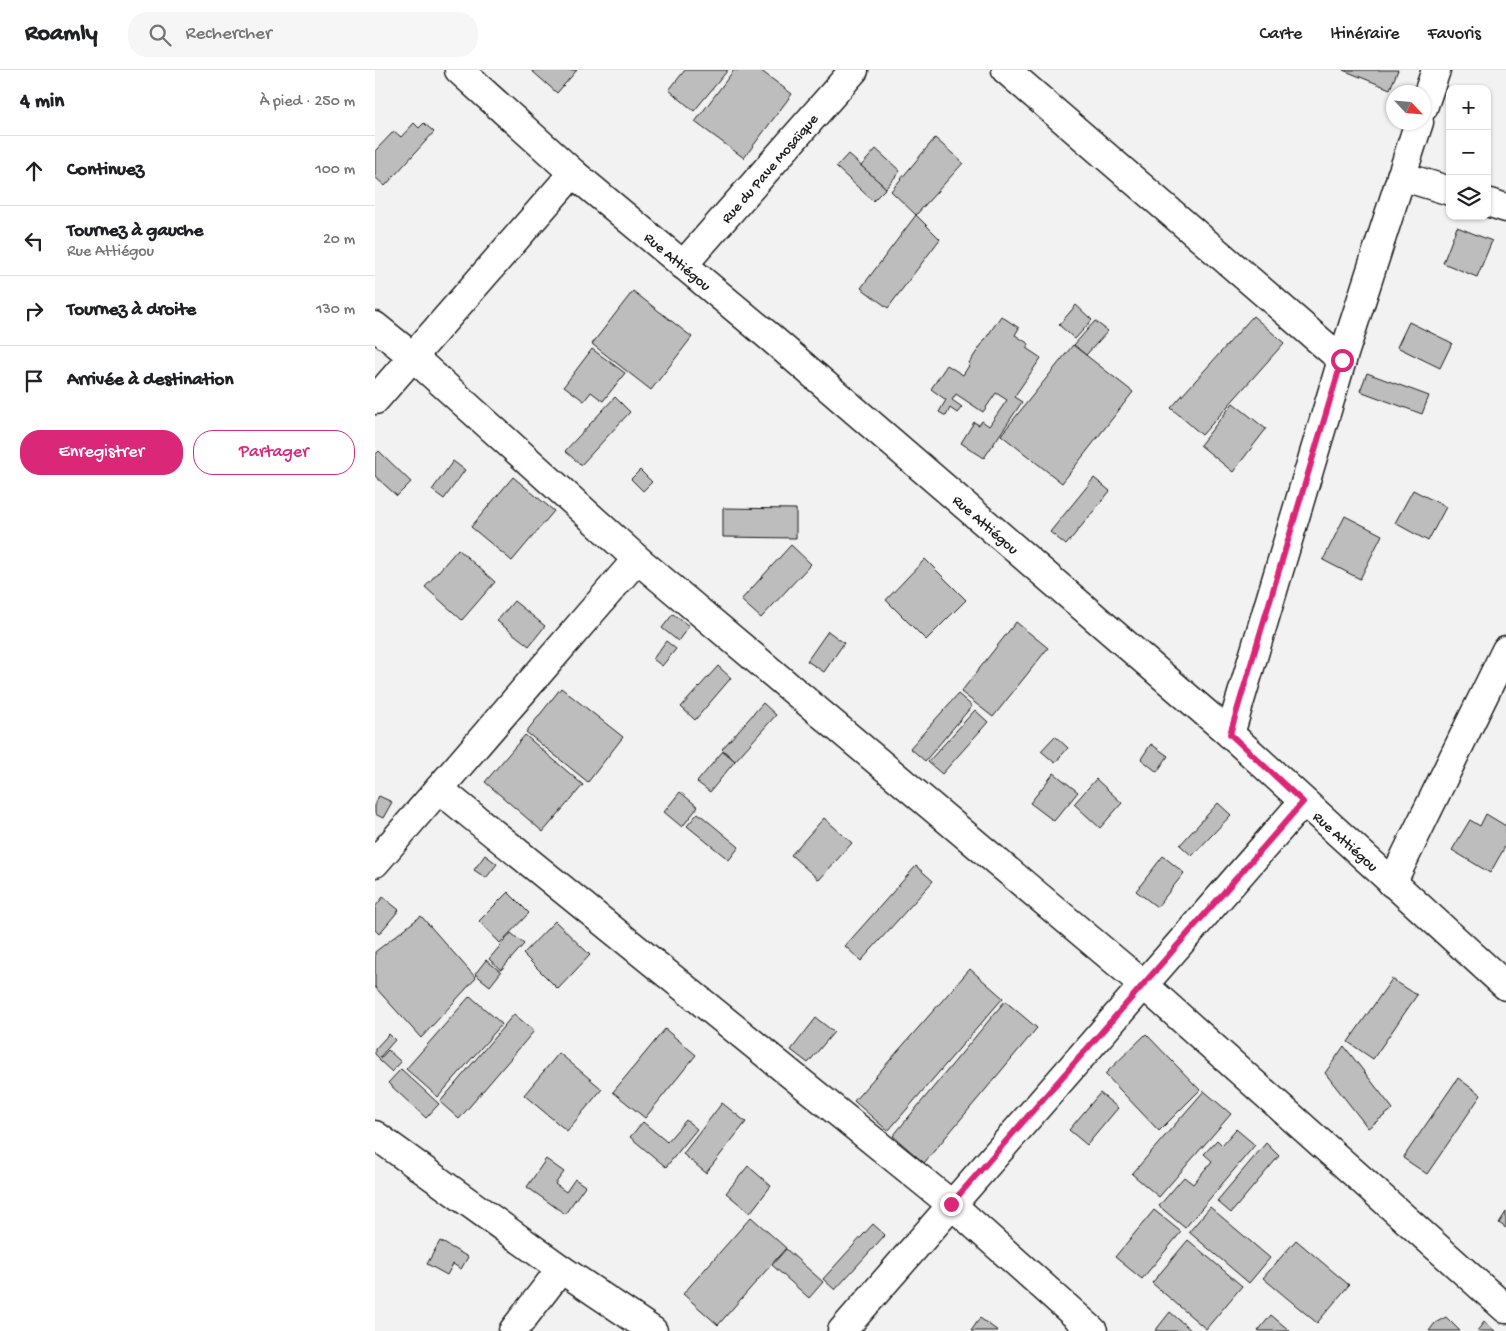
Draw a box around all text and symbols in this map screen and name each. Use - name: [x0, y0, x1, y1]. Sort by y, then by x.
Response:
- search box: [128, 12, 478, 57]
- text: Roamly: [25, 20, 98, 49]
- icon: search: [146, 21, 174, 49]
- text: Rechercher: [186, 23, 272, 46]
- text: Carte: [1259, 24, 1302, 45]
- text: Itinéraire: [1330, 24, 1400, 45]
- text: Favoris: [1428, 24, 1481, 45]
- north arrow: [1386, 85, 1431, 130]
- map controls: [1446, 85, 1491, 220]
- button: +: [1446, 85, 1491, 130]
- text: 4 min: [20, 90, 64, 115]
- text: À pied · 250 m: [260, 93, 355, 112]
- street label: Rue du Pave Mosaïque: [718, 111, 823, 228]
- button: −: [1446, 130, 1491, 175]
- icon: ahead: [20, 157, 48, 185]
- text: Continuez: [67, 159, 144, 182]
- text: 100 m: [315, 161, 355, 180]
- button: layers: [1446, 175, 1491, 220]
- text: Tournez à gauche: [67, 220, 203, 243]
- icon: left: [20, 227, 48, 255]
- street label: Rue Attiégou: [640, 229, 714, 296]
- text: 20 m: [323, 231, 355, 250]
- text: Rue Attiégou: [67, 243, 154, 262]
- icon: right: [20, 297, 48, 325]
- text: Tournez à droite: [67, 299, 196, 322]
- text: 130 m: [316, 301, 355, 320]
- route start: [1331, 349, 1354, 372]
- icon: arrive: [20, 367, 48, 395]
- text: Arrivée à destination: [67, 369, 233, 392]
- button: Enregistrer: [20, 430, 183, 475]
- button: Partager: [193, 430, 355, 475]
- street label: Rue Attiégou: [948, 492, 1021, 559]
- street label: Rue Attiégou: [1308, 808, 1381, 876]
- route end: [940, 1193, 963, 1216]

